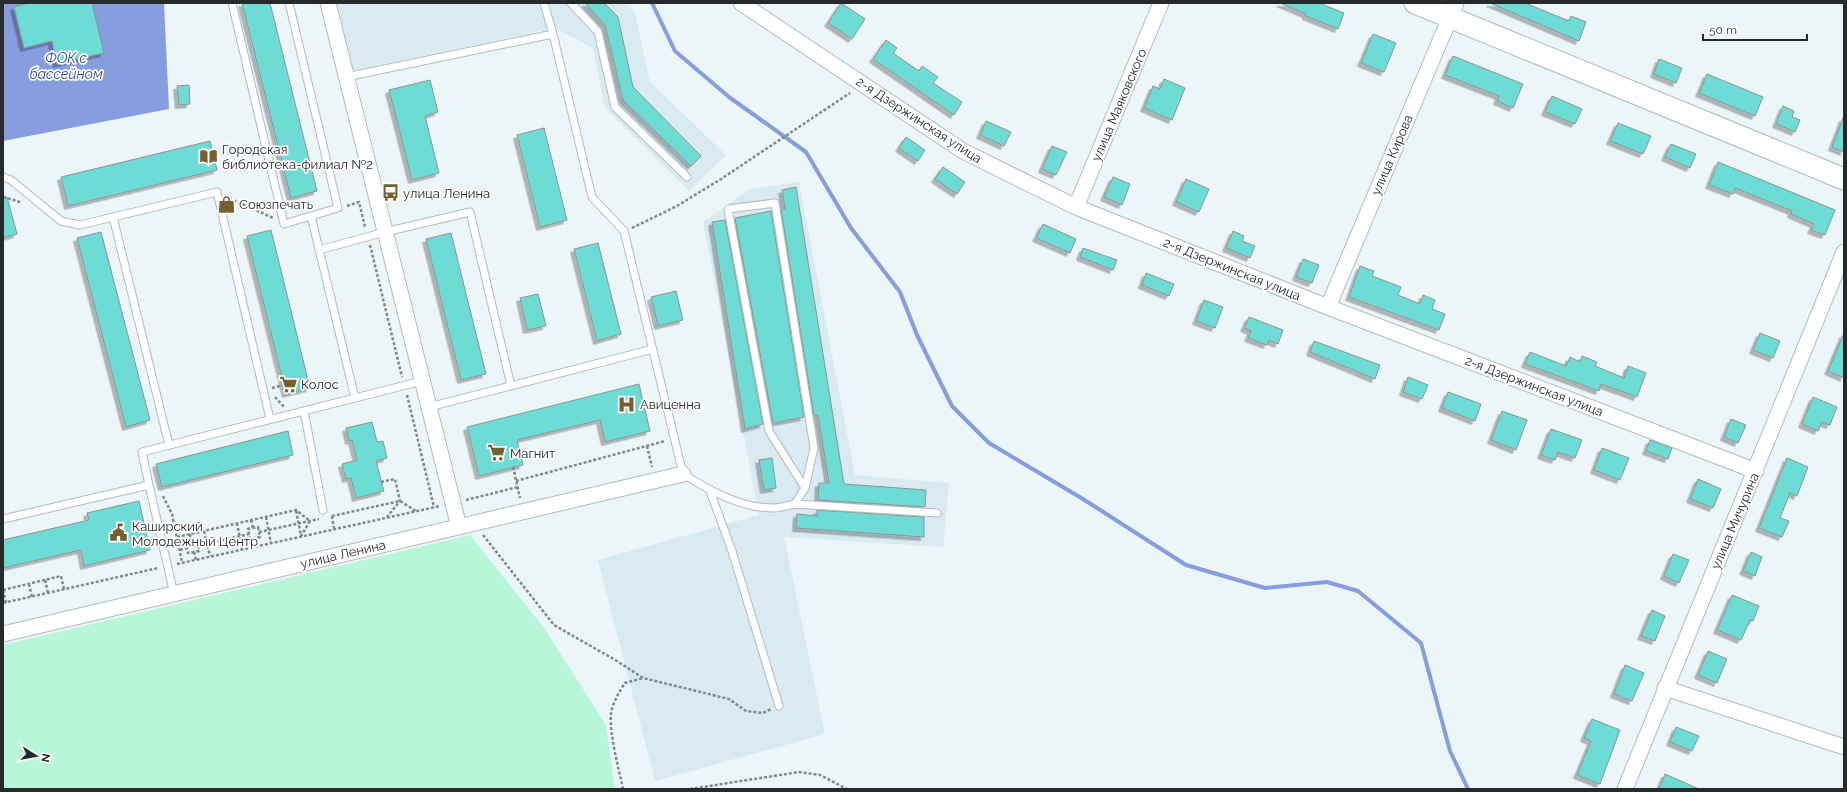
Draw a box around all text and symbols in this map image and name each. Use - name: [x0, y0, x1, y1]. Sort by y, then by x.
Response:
- scale bar: [1703, 16, 1807, 42]
- text: 50 m: [1709, 23, 1737, 37]
- street label: улица Маяковского: [1089, 46, 1150, 163]
- water label: ФОК с бассейном: [29, 50, 103, 82]
- street label: 2-я Дзержинская улица: [853, 74, 985, 166]
- street label: улица Кирова: [1368, 113, 1416, 197]
- place label: Городская библиотека-филиал №2: [222, 142, 373, 172]
- library icon: Городская библиотека-филиал №2: [199, 146, 219, 166]
- bus stop icon: улица Ленина: [380, 183, 400, 203]
- place label: улица Ленина: [403, 186, 490, 201]
- shop icon: Союзпечать: [216, 194, 236, 214]
- place label: Союзпечать: [239, 197, 313, 212]
- street label: 2-я Дзержинская улица: [1161, 235, 1303, 303]
- street label: 2-я Дзержинская улица: [1463, 353, 1605, 419]
- supermarket icon: Колос: [278, 374, 298, 394]
- place label: Колос: [301, 377, 339, 392]
- hospital icon: Авиценна: [617, 394, 637, 414]
- place label: Авиценна: [640, 397, 701, 412]
- supermarket icon: Магнит: [487, 443, 507, 463]
- place label: Магнит: [510, 446, 555, 461]
- street label: улица Мичурина: [1708, 470, 1762, 572]
- place label: Каширский Молодежный Центр: [132, 519, 258, 549]
- public building icon: Каширский Молодежный Центр: [109, 523, 129, 543]
- street label: улица Ленина: [299, 537, 387, 571]
- north arrow: [16, 736, 56, 776]
- text: N: [38, 752, 53, 763]

